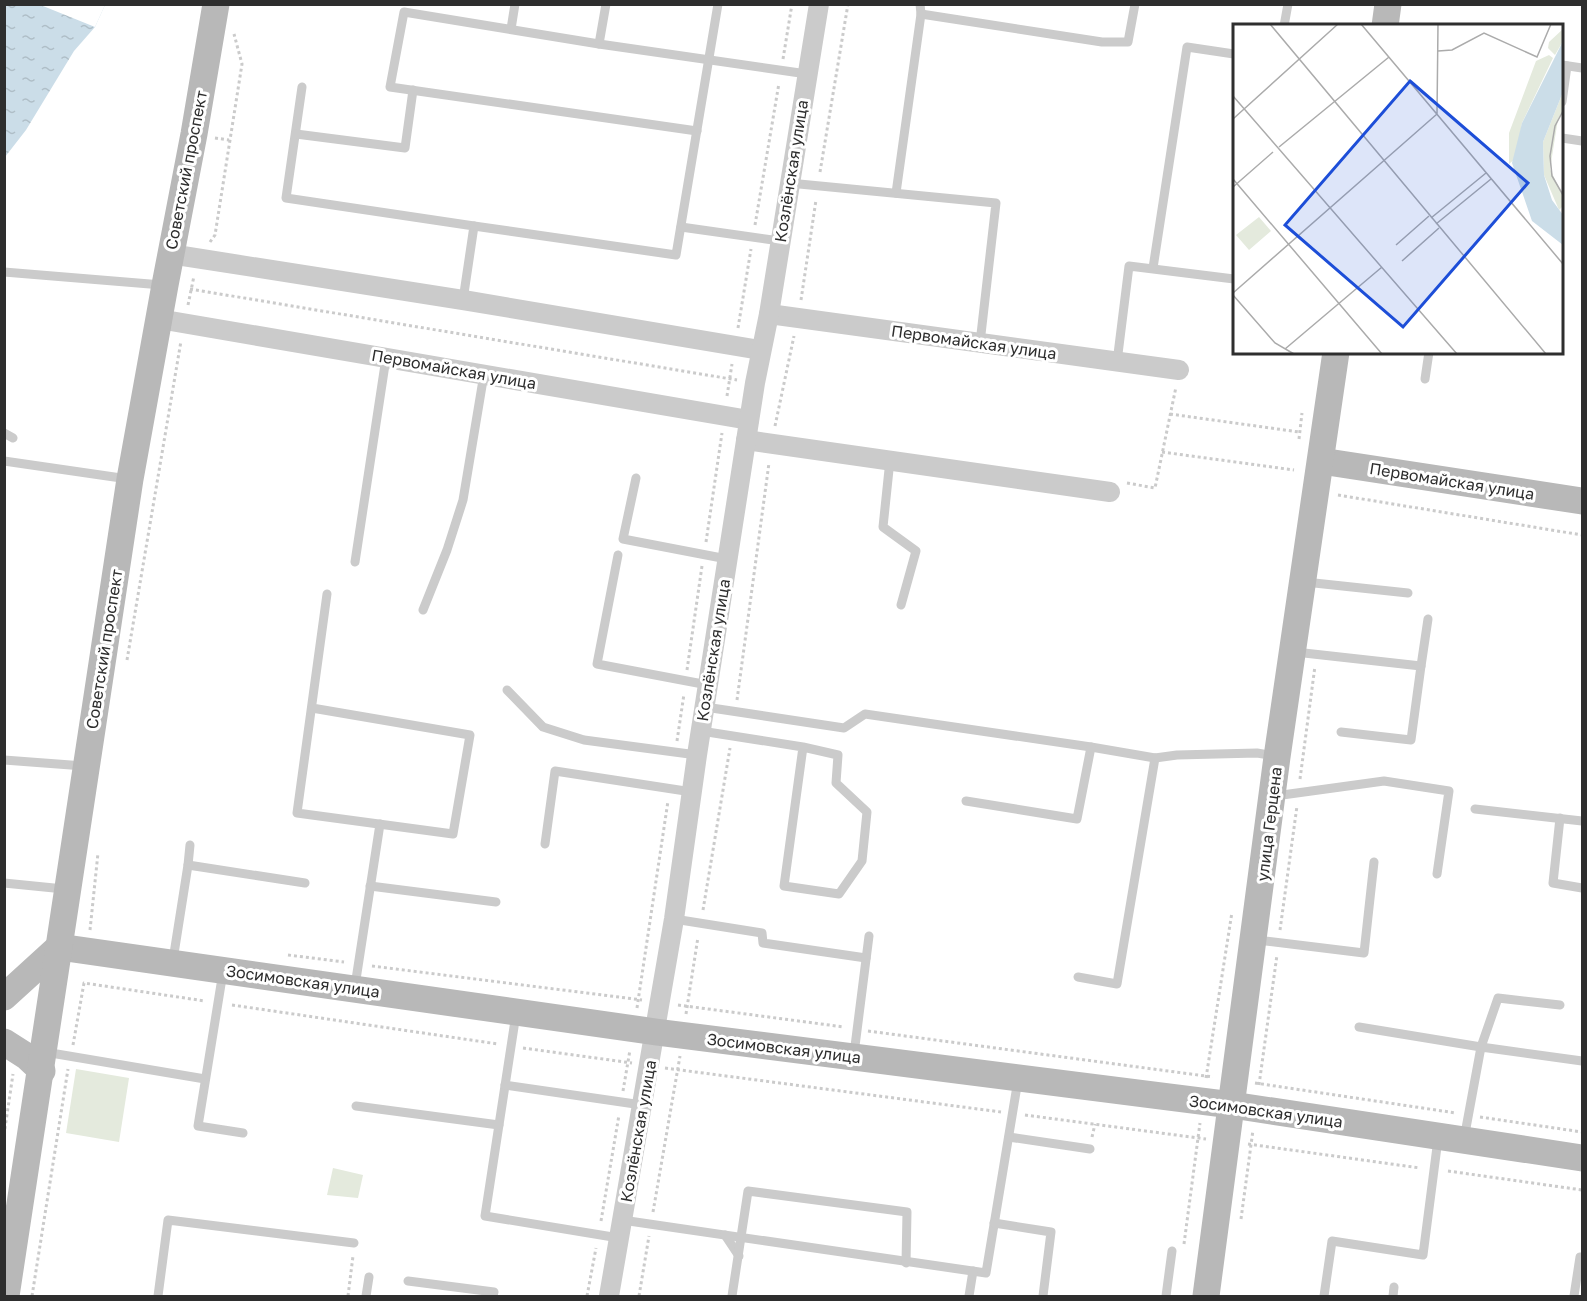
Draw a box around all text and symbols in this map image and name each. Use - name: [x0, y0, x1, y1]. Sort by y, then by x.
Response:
- inset map: [1233, 24, 1563, 354]
- street label: Советский проспект: [161, 89, 211, 251]
- street label: Козлёнская улица: [770, 98, 812, 244]
- street label: Первомайская улица: [890, 320, 1058, 364]
- street label: Первомайская улица: [370, 345, 538, 393]
- street label: Первомайская улица: [1368, 458, 1536, 504]
- street label: Советский проспект: [81, 568, 127, 730]
- street label: Козлёнская улица: [692, 577, 734, 723]
- street label: улица Герцена: [1252, 766, 1286, 882]
- street label: Зосимовская улица: [225, 960, 381, 1002]
- street label: Зосимовская улица: [706, 1029, 862, 1067]
- street label: Козлёнская улица: [616, 1058, 660, 1204]
- street label: Зосимовская улица: [1188, 1090, 1344, 1132]

